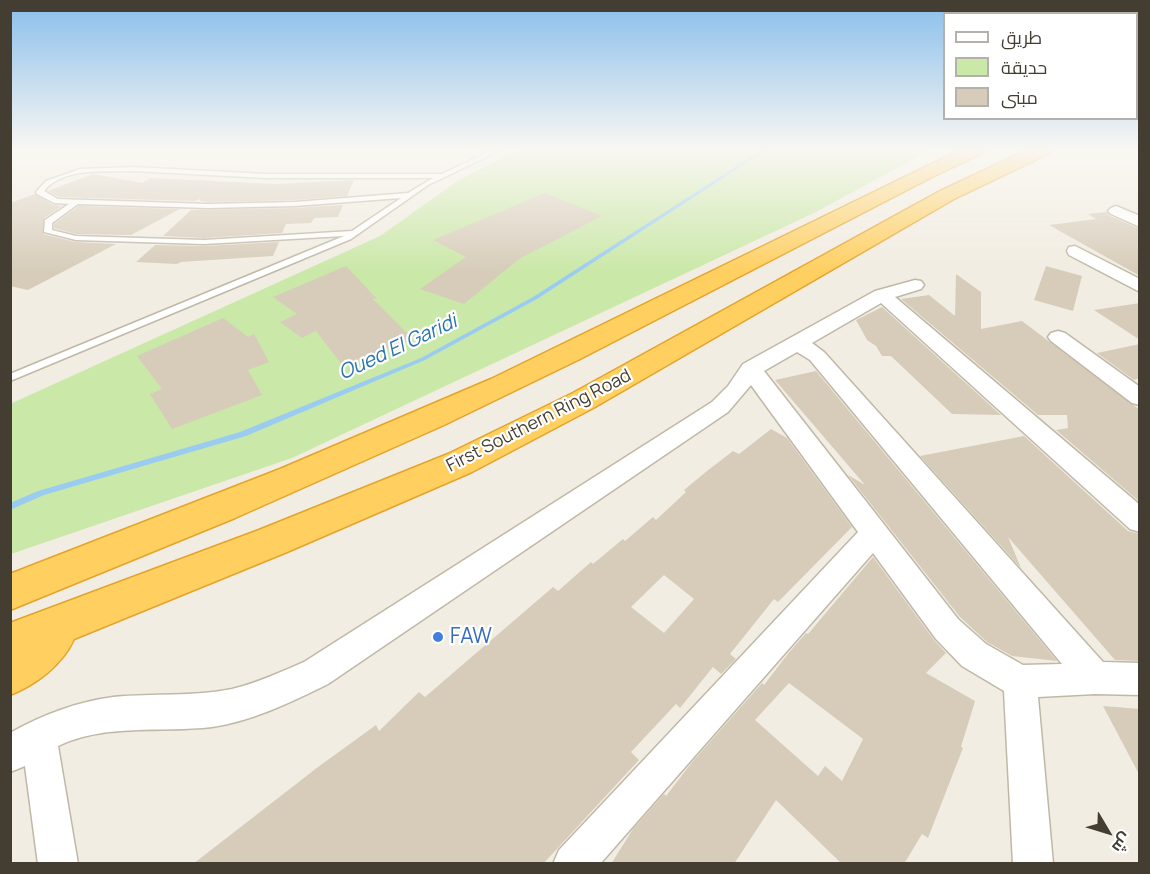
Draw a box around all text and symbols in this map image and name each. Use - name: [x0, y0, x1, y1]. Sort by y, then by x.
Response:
- legend: [943, 12, 1138, 120]
- text: طريق: [1001, 25, 1042, 49]
- text: حديقة: [1001, 55, 1047, 79]
- text: مبنى: [1001, 85, 1038, 109]
- water label: Oued El Garidi: [335, 310, 461, 386]
- street label: First Southern Ring Road: [443, 365, 635, 477]
- place label: FAW: [450, 624, 492, 650]
- marker: FAW: [431, 630, 445, 644]
- north arrow: [1078, 802, 1138, 862]
- text: ش: [1107, 828, 1137, 858]

